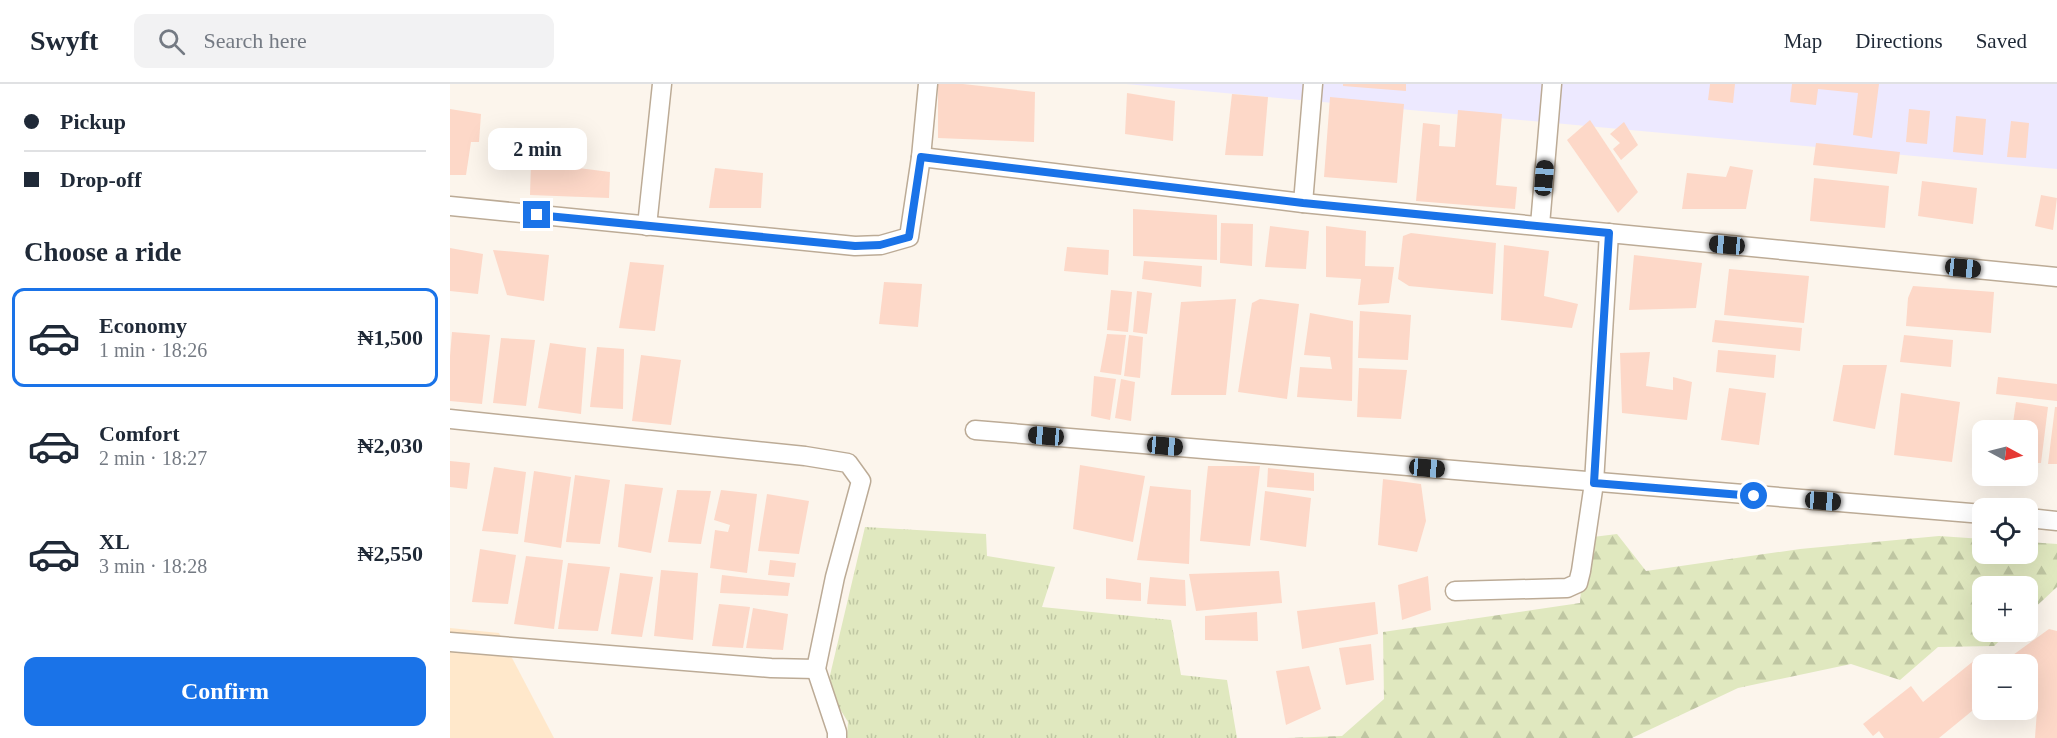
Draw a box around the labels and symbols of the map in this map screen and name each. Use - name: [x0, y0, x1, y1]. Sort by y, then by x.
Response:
- callout: 2 min: [488, 128, 586, 170]
- car: [1533, 159, 1555, 197]
- route end: [523, 201, 550, 228]
- car: [1708, 234, 1746, 256]
- car: [1944, 257, 1982, 279]
- north arrow: [1972, 420, 2038, 486]
- car: [1027, 425, 1065, 447]
- car: [1146, 435, 1184, 457]
- car: [1408, 457, 1446, 479]
- route start: [1740, 482, 1767, 509]
- car: [1804, 491, 1842, 511]

